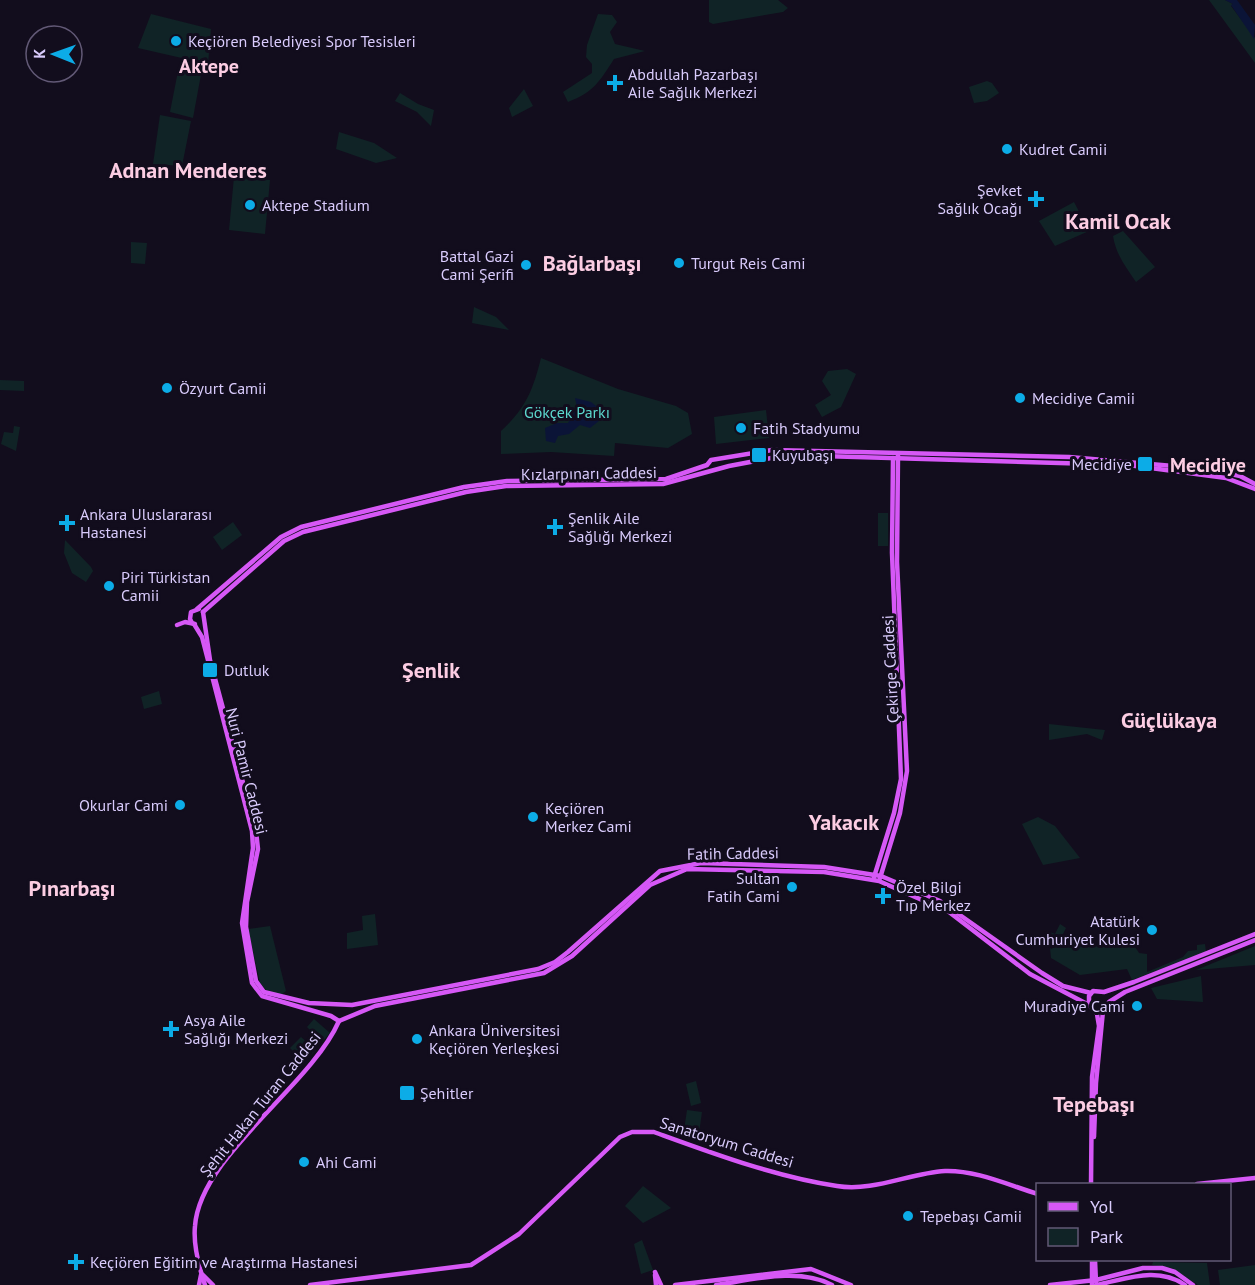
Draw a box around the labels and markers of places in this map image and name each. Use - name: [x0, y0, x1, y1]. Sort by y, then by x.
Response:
- place label: Keçiören Belediyesi Spor Tesisleri: [188, 31, 416, 51]
- marker: Keçiören Belediyesi Spor Tesisleri: [169, 34, 183, 48]
- place label: Abdullah Pazarbaşı Aile Sağlık Merkezi: [628, 64, 758, 102]
- marker: Abdullah Pazarbaşı Aile Sağlık Merkezi: [606, 74, 624, 92]
- place label: Kudret Camii: [1019, 139, 1107, 159]
- marker: Kudret Camii: [1000, 142, 1014, 156]
- place label: Şevket Sağlık Ocağı: [938, 180, 1023, 218]
- marker: Şevket Sağlık Ocağı: [1027, 190, 1045, 208]
- place label: Aktepe Stadium: [262, 195, 370, 215]
- marker: Aktepe Stadium: [243, 198, 257, 212]
- place label: Battal Gazi Cami Şerifi: [440, 246, 514, 284]
- place label: Turgut Reis Cami: [691, 253, 805, 273]
- marker: Turgut Reis Cami: [672, 256, 686, 270]
- marker: Battal Gazi Cami Şerifi: [519, 258, 533, 272]
- place label: Özyurt Camii: [179, 378, 267, 398]
- marker: Özyurt Camii: [160, 381, 174, 395]
- place label: Mecidiye Camii: [1032, 388, 1135, 408]
- marker: Mecidiye Camii: [1013, 391, 1027, 405]
- place label: Fatih Stadyumu: [753, 418, 860, 438]
- marker: Fatih Stadyumu: [734, 421, 748, 435]
- place label: Kuyubaşı: [772, 445, 834, 465]
- marker: Kuyubaşı: [750, 446, 768, 464]
- place label: Mecidiye: [1072, 454, 1132, 474]
- marker: Mecidiye: [1136, 455, 1154, 473]
- place label: Ankara Uluslararası Hastanesi: [80, 504, 212, 542]
- place label: Şenlik Aile Sağlığı Merkezi: [568, 508, 672, 546]
- marker: Ankara Uluslararası Hastanesi: [58, 514, 76, 532]
- marker: Şenlik Aile Sağlığı Merkezi: [546, 518, 564, 536]
- place label: Piri Türkistan Camii: [121, 567, 210, 605]
- marker: Piri Türkistan Camii: [102, 579, 116, 593]
- place label: Dutluk: [224, 660, 270, 680]
- marker: Dutluk: [201, 661, 219, 679]
- place label: Okurlar Cami: [79, 795, 168, 815]
- marker: Okurlar Cami: [173, 798, 187, 812]
- place label: Keçiören Merkez Cami: [545, 798, 632, 836]
- marker: Keçiören Merkez Cami: [526, 810, 540, 824]
- place label: Sultan Fatih Cami: [707, 868, 780, 906]
- place label: Özel Bilgi Tıp Merkez: [896, 877, 971, 915]
- marker: Sultan Fatih Cami: [785, 880, 799, 894]
- marker: Özel Bilgi Tıp Merkez: [874, 887, 892, 905]
- place label: Atatürk Cumhuriyet Kulesi: [1016, 911, 1140, 949]
- marker: Atatürk Cumhuriyet Kulesi: [1145, 923, 1159, 937]
- place label: Muradiye Cami: [1024, 996, 1125, 1016]
- marker: Muradiye Cami: [1130, 999, 1144, 1013]
- place label: Asya Aile Sağlığı Merkezi: [184, 1010, 288, 1048]
- marker: Asya Aile Sağlığı Merkezi: [162, 1020, 180, 1038]
- place label: Ankara Üniversitesi Keçiören Yerleşkesi: [429, 1020, 560, 1058]
- marker: Ankara Üniversitesi Keçiören Yerleşkesi: [410, 1032, 424, 1046]
- place label: Şehitler: [420, 1083, 474, 1103]
- marker: Şehitler: [398, 1084, 416, 1102]
- place label: Ahi Cami: [316, 1152, 377, 1172]
- marker: Ahi Cami: [297, 1155, 311, 1169]
- place label: Tepebaşı Camii: [920, 1206, 1022, 1226]
- marker: Tepebaşı Camii: [901, 1209, 915, 1223]
- place label: Keçiören Eğitim ve Araştırma Hastanesi: [90, 1252, 358, 1272]
- marker: Keçiören Eğitim ve Araştırma Hastanesi: [67, 1253, 85, 1271]

